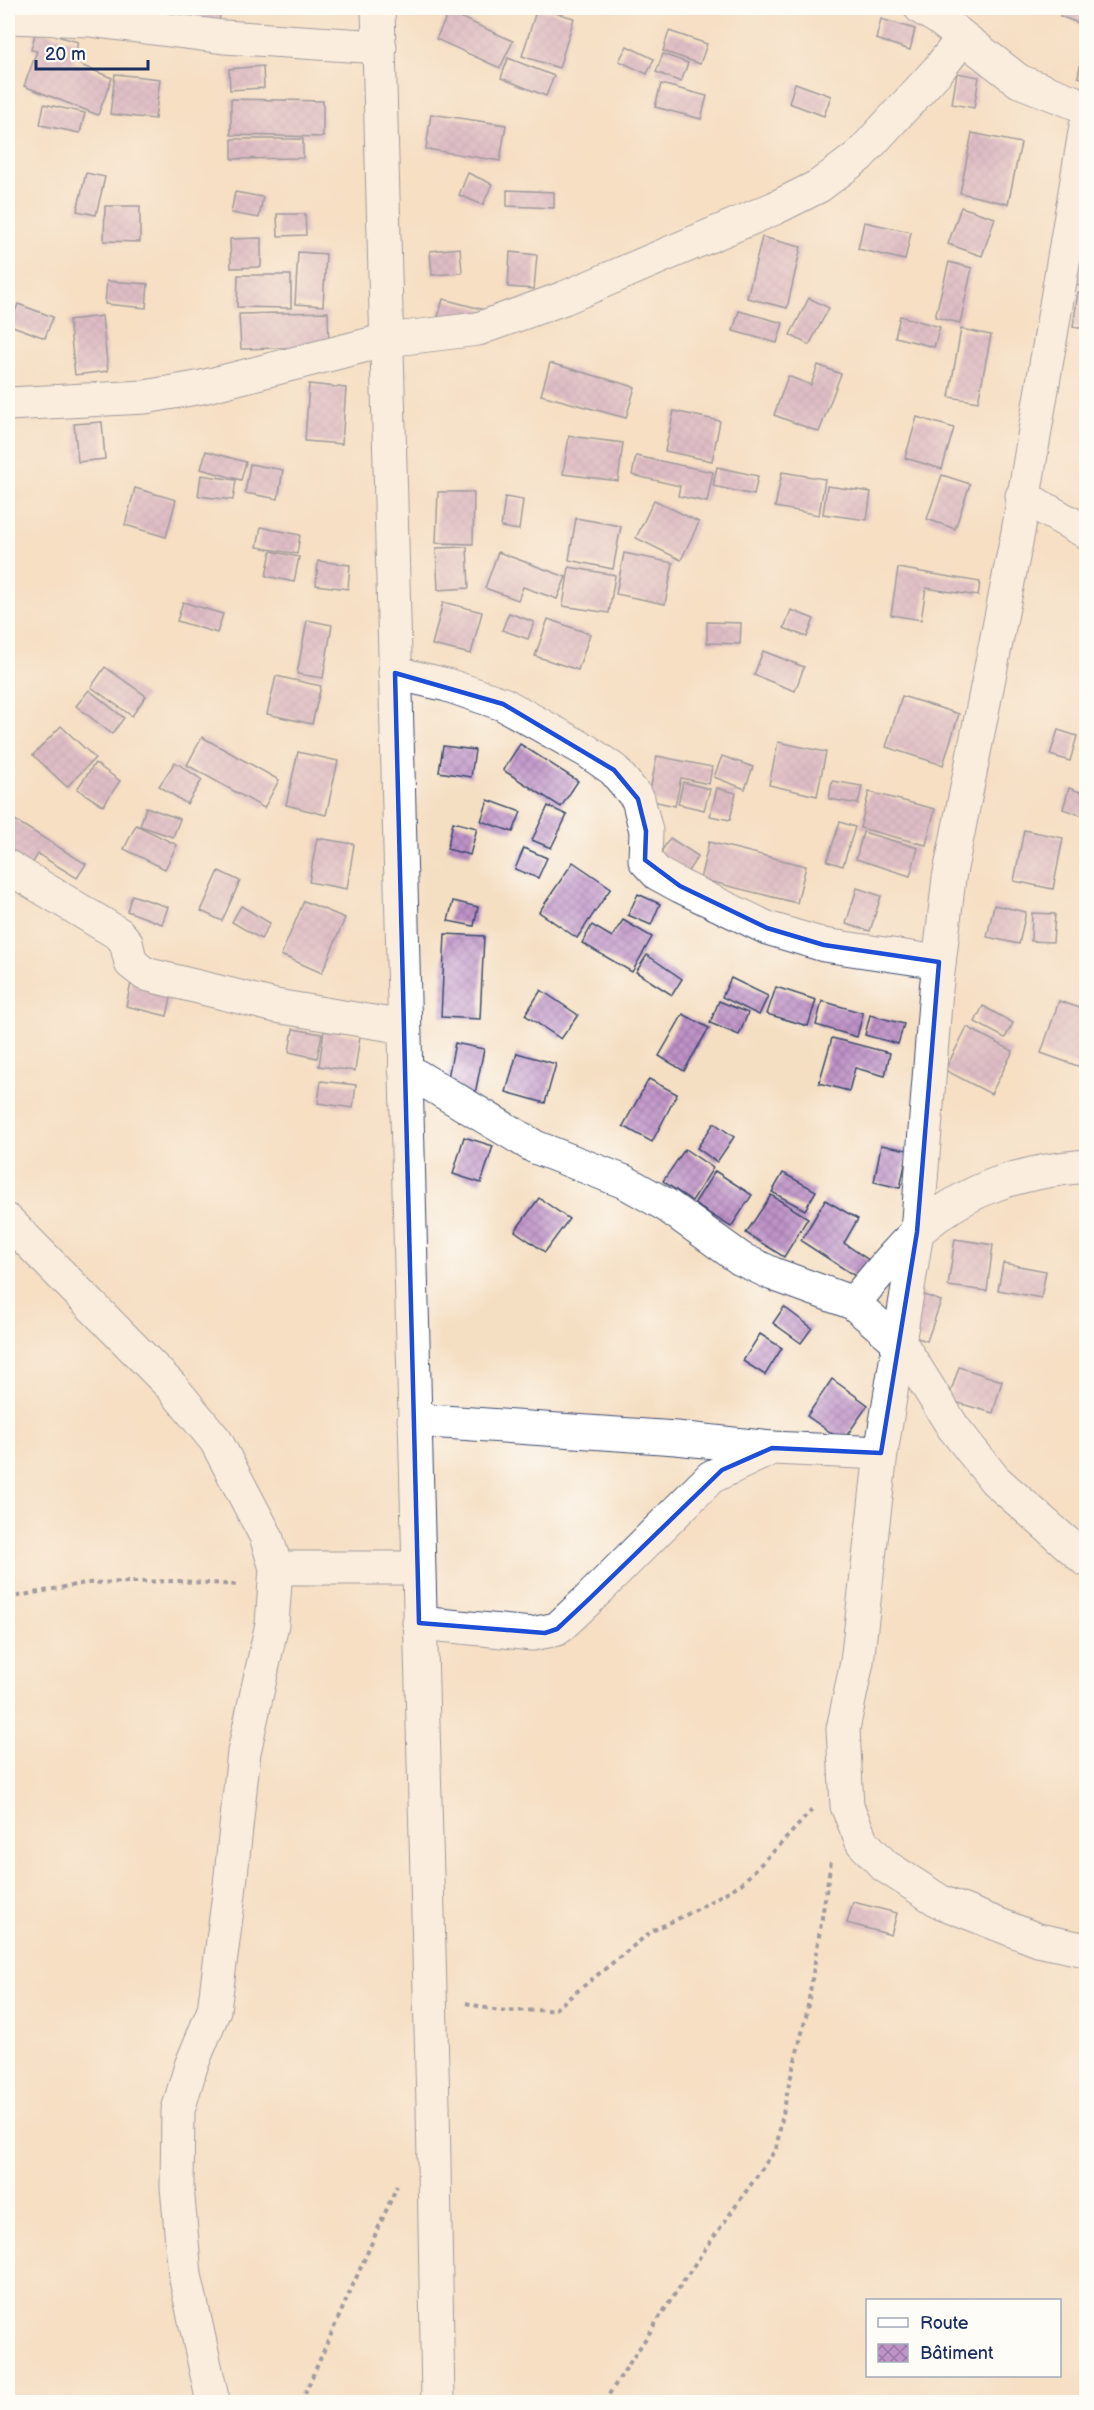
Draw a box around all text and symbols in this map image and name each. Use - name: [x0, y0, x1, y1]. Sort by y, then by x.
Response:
- scale bar: [36, 33, 148, 71]
- text: 20 m: [45, 44, 86, 65]
- legend: [866, 2299, 1061, 2377]
- text: Route: [920, 2313, 969, 2334]
- text: Bâtiment: [920, 2343, 994, 2364]

